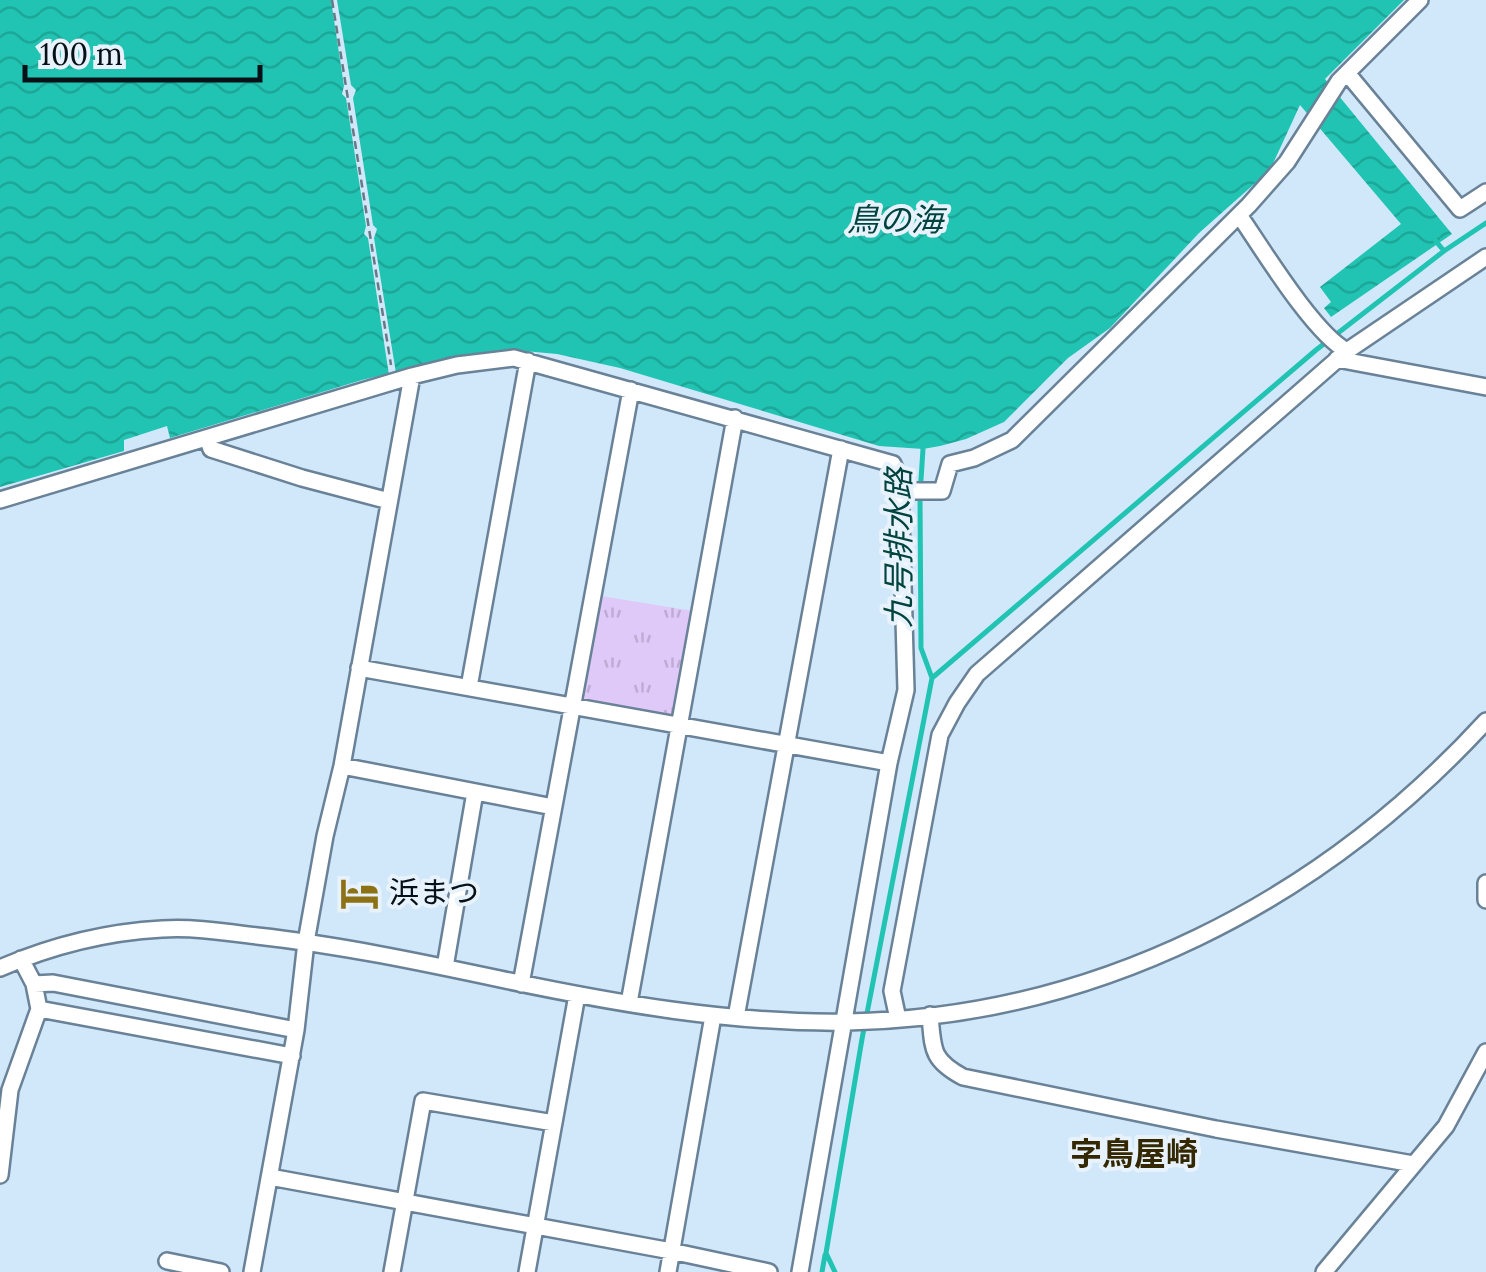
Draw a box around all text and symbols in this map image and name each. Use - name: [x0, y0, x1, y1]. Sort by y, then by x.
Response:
- scale bar: [25, 20, 260, 82]
- text: 100 m: [40, 35, 123, 73]
- water label: 鳥の海: [847, 199, 948, 240]
- water label: 九号排水路: [878, 465, 919, 628]
- hotel icon: 浜まつ: [338, 872, 380, 914]
- place label: 浜まつ: [389, 873, 479, 911]
- district label: 字鳥屋崎: [1070, 1133, 1198, 1174]

